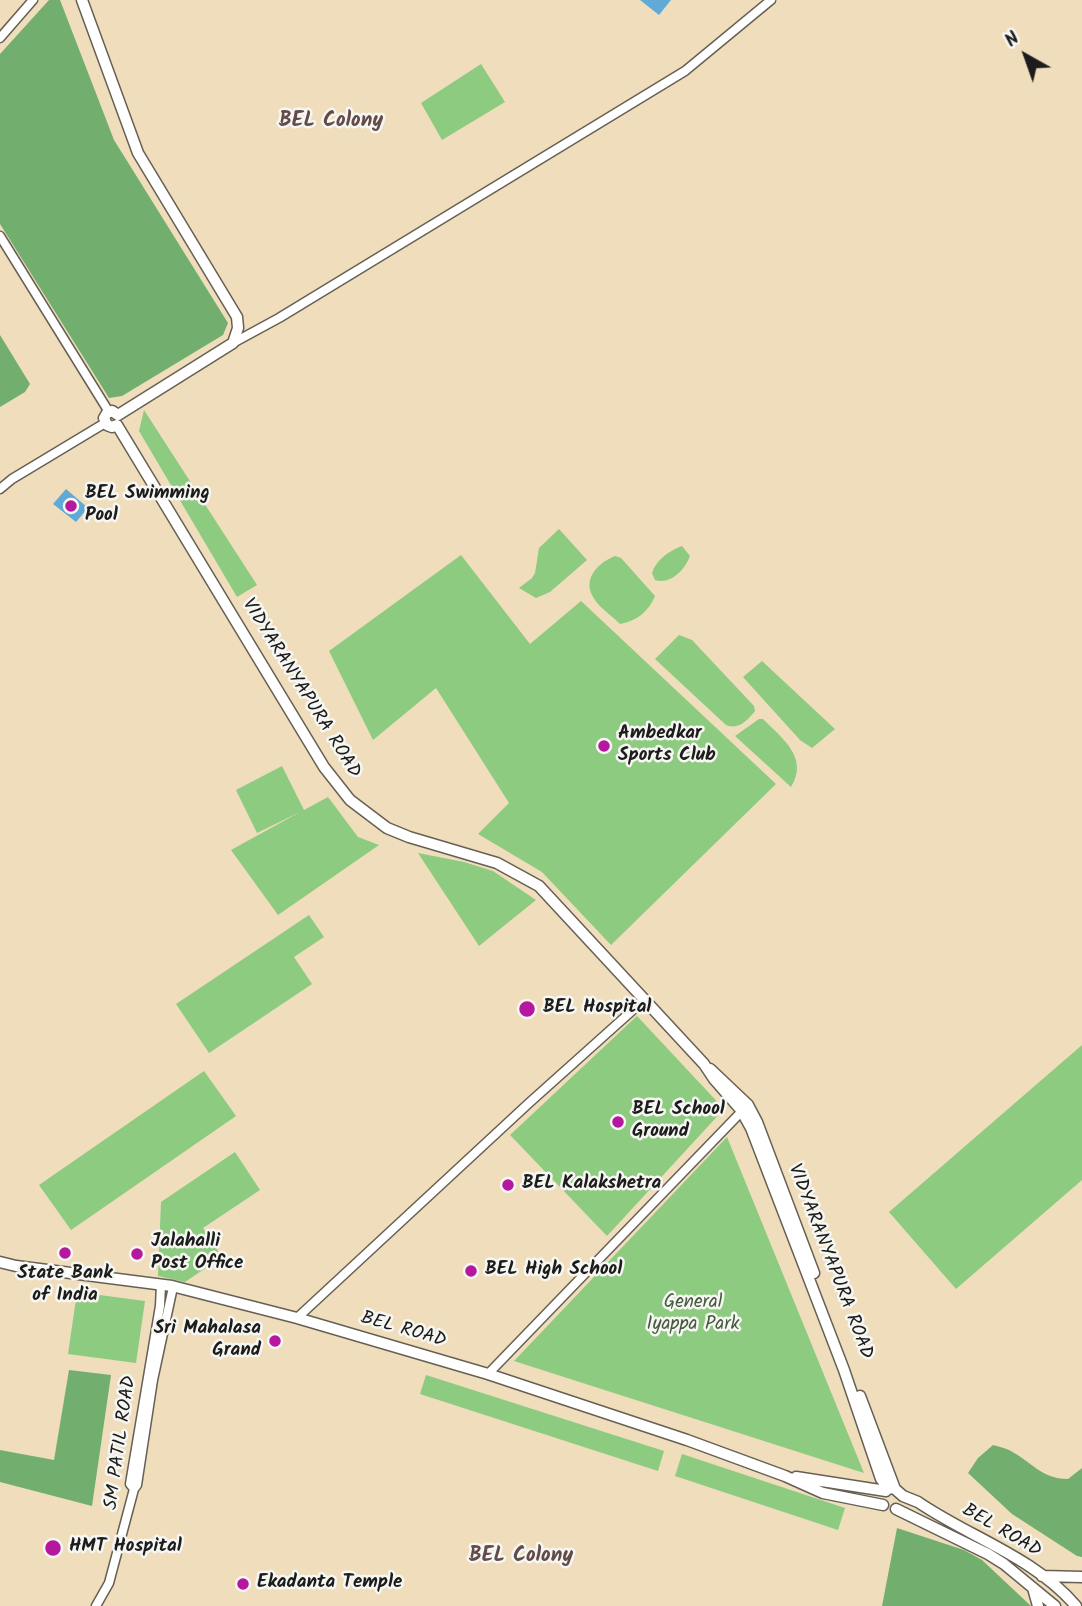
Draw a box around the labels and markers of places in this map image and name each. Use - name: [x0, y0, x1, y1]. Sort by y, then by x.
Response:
- place label: BEL Swimming Pool: [85, 484, 210, 528]
- marker: BEL Swimming Pool: [63, 498, 79, 514]
- place label: Ambedkar Sports Club: [618, 724, 716, 768]
- marker: Ambedkar Sports Club: [596, 738, 612, 754]
- place label: BEL Hospital: [543, 998, 651, 1020]
- marker: BEL Hospital: [517, 999, 537, 1019]
- place label: BEL School Ground: [632, 1100, 725, 1144]
- marker: BEL School Ground: [610, 1114, 626, 1130]
- place label: BEL Kalakshetra: [522, 1174, 661, 1196]
- marker: BEL Kalakshetra: [500, 1177, 516, 1193]
- place label: Jalahalli Post Office: [151, 1232, 243, 1276]
- marker: State Bank of India: [57, 1245, 73, 1261]
- marker: Jalahalli Post Office: [129, 1246, 145, 1262]
- place label: BEL High School: [485, 1260, 622, 1282]
- marker: BEL High School: [463, 1263, 479, 1279]
- place label: State Bank of India: [17, 1264, 113, 1308]
- place label: Sri Mahalasa Grand: [154, 1319, 261, 1363]
- marker: Sri Mahalasa Grand: [267, 1333, 283, 1349]
- place label: HMT Hospital: [69, 1537, 182, 1559]
- marker: HMT Hospital: [43, 1538, 63, 1558]
- place label: Ekadanta Temple: [257, 1573, 402, 1595]
- marker: Ekadanta Temple: [235, 1576, 251, 1592]

